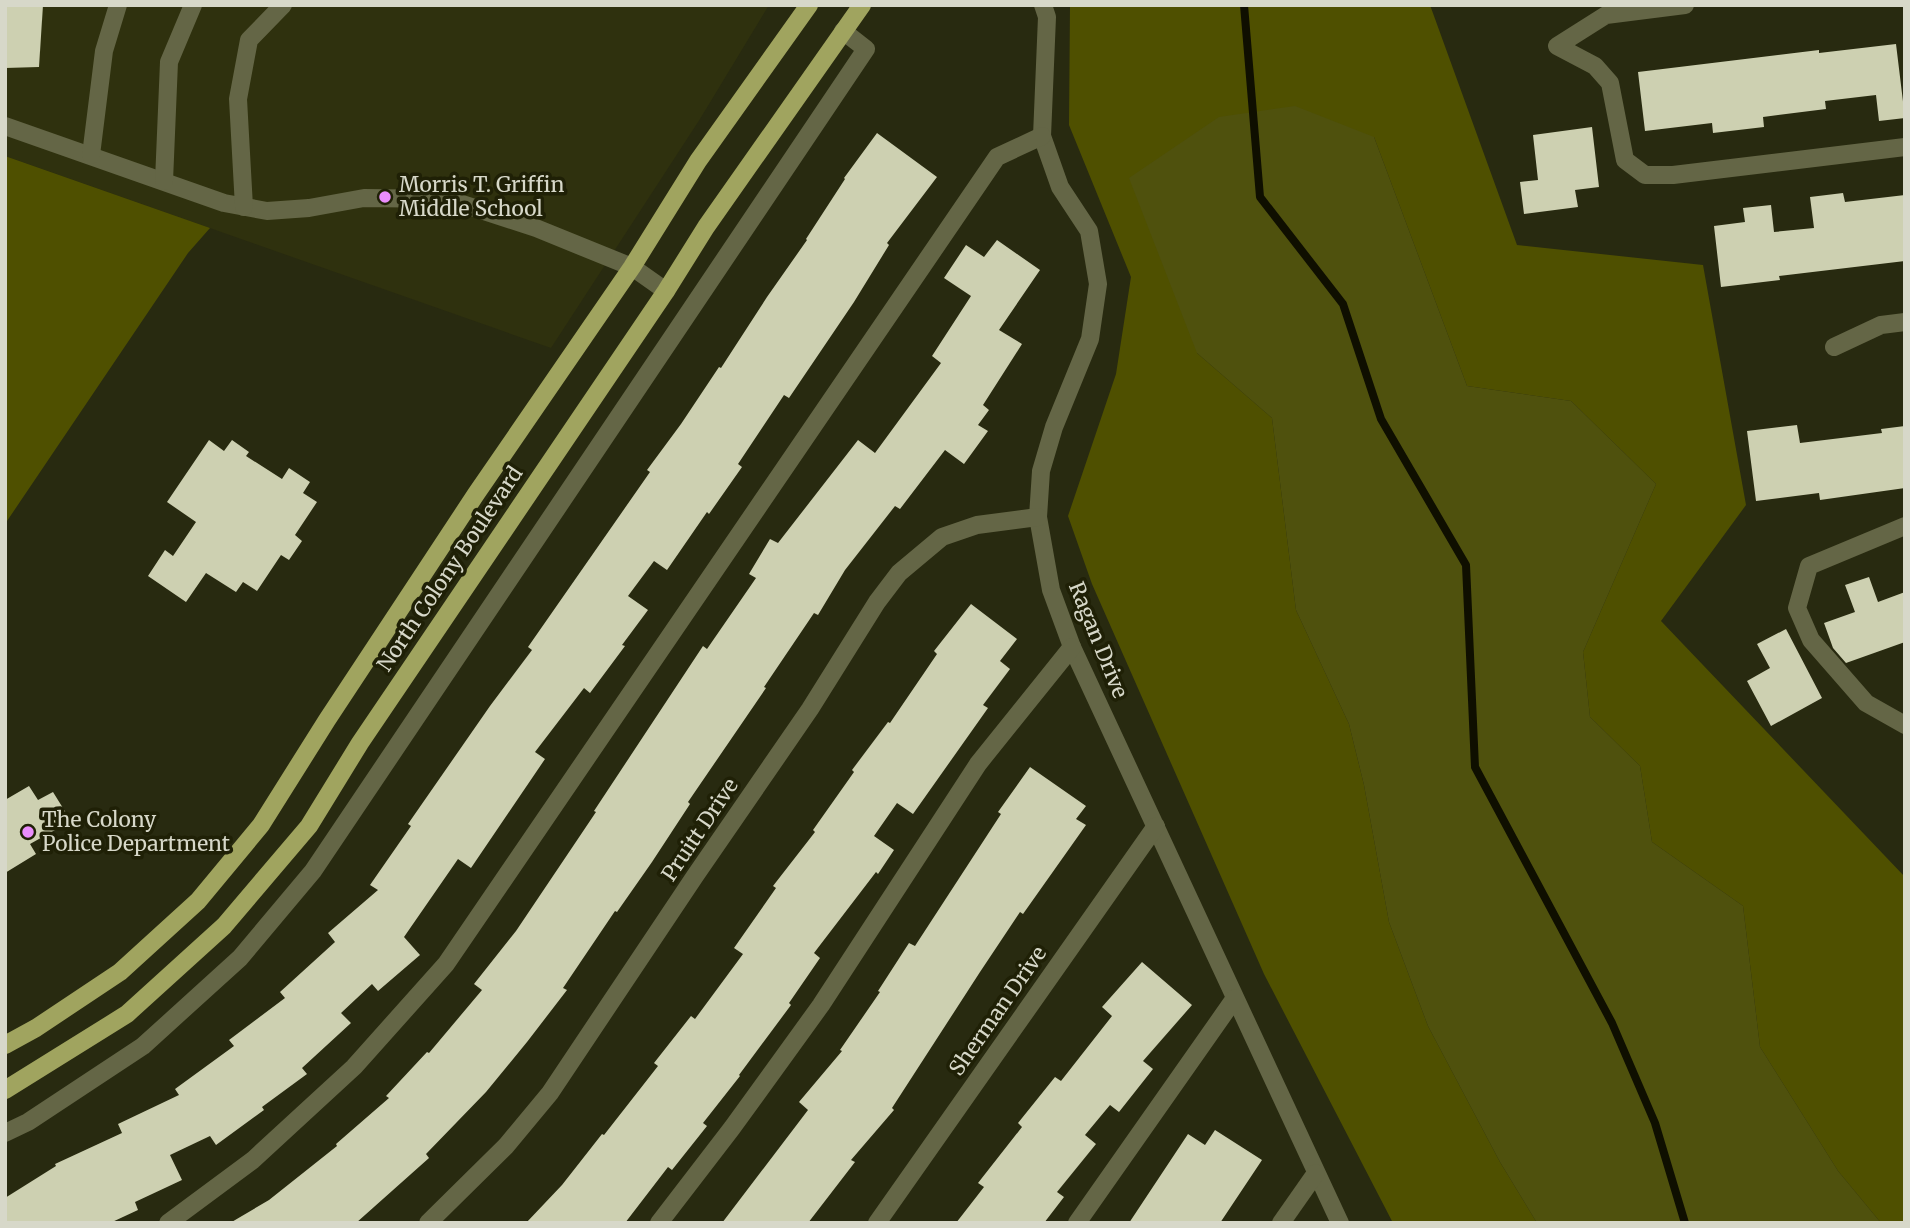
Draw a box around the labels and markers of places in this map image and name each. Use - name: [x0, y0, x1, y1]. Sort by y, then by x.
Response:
- place label: Morris T. Griffin Middle School: [399, 171, 564, 222]
- marker: Morris T. Griffin Middle School: [377, 189, 393, 205]
- place label: The Colony Police Department: [42, 806, 230, 857]
- marker: The Colony Police Department: [20, 824, 36, 840]

